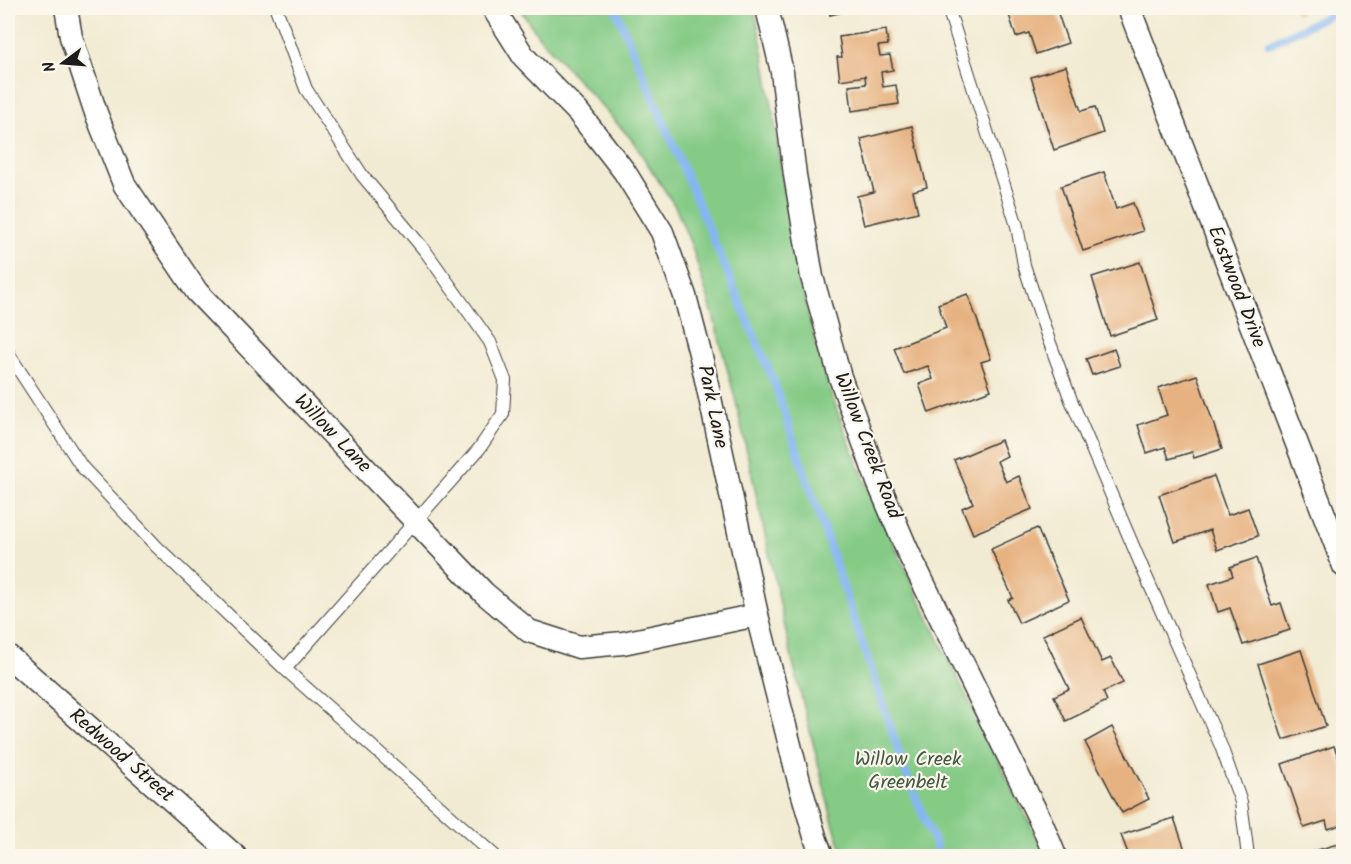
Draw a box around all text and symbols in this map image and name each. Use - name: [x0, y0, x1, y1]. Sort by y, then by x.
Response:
- north arrow: [33, 33, 93, 93]
- text: N: [37, 58, 63, 75]
- street label: Eastwood Drive: [1198, 221, 1274, 353]
- street label: Park Lane: [688, 362, 736, 452]
- street label: Willow Creek Road: [824, 368, 910, 525]
- street label: Willow Lane: [286, 387, 378, 481]
- street label: Redwood Street: [61, 701, 181, 811]
- park label: Willow Creek Greenbelt: [855, 744, 962, 799]

